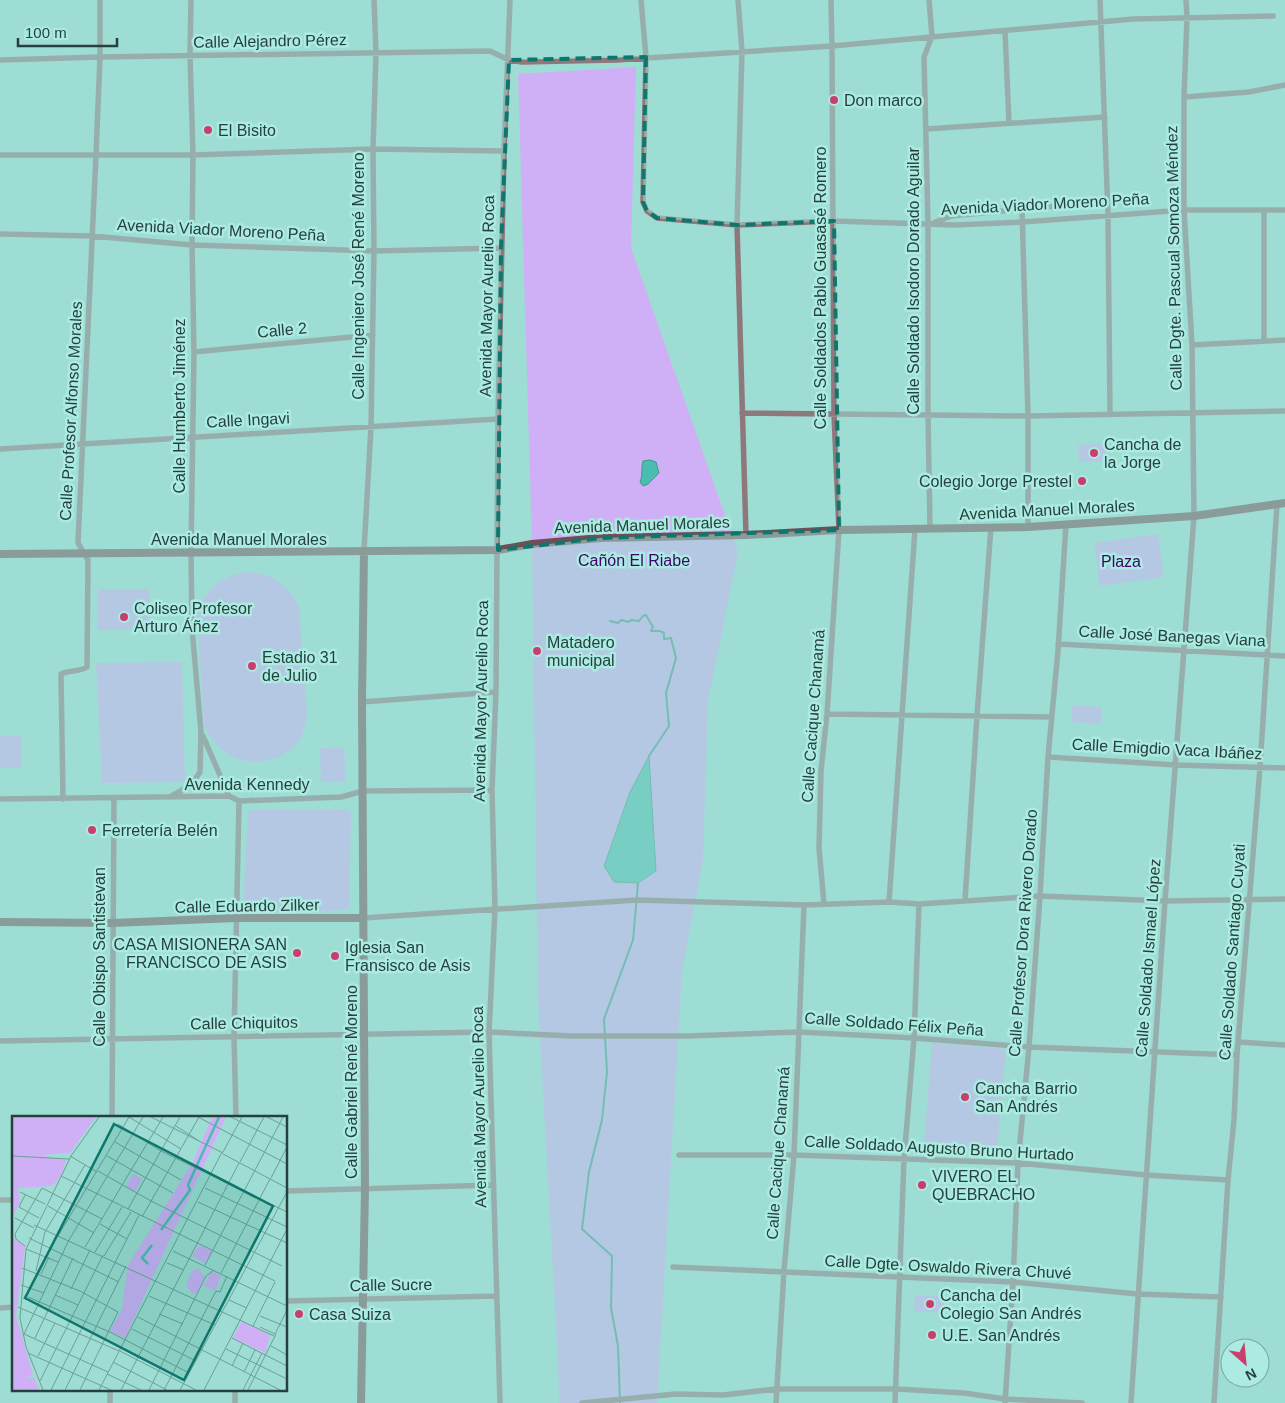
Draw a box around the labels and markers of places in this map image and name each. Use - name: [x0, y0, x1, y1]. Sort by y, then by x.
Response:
- place label: Don marco: [844, 92, 922, 109]
- marker: Don marco: [828, 94, 840, 106]
- place label: El Bisito: [218, 122, 276, 139]
- marker: El Bisito: [202, 124, 214, 136]
- place label: Cancha de la Jorge: [1104, 436, 1181, 471]
- marker: Cancha de la Jorge: [1088, 447, 1100, 459]
- place label: Colegio Jorge Prestel: [919, 473, 1072, 490]
- marker: Colegio Jorge Prestel: [1076, 475, 1088, 487]
- place label: Coliseo Profesor Arturo Áñez: [134, 600, 253, 635]
- marker: Coliseo Profesor Arturo Áñez: [118, 611, 130, 623]
- place label: Matadero municipal: [547, 634, 615, 669]
- marker: Matadero municipal: [531, 645, 543, 657]
- place label: Estadio 31 de Julio: [262, 649, 338, 684]
- marker: Estadio 31 de Julio: [246, 660, 258, 672]
- place label: Ferretería Belén: [102, 822, 218, 839]
- marker: Ferretería Belén: [86, 824, 98, 836]
- place label: CASA MISIONERA SAN FRANCISCO DE ASIS: [114, 936, 287, 971]
- place label: Iglesia San Fransisco de Asis: [345, 939, 470, 974]
- marker: CASA MISIONERA SAN FRANCISCO DE ASIS: [291, 947, 303, 959]
- marker: Iglesia San Fransisco de Asis: [329, 950, 341, 962]
- place label: Cancha Barrio San Andrés: [975, 1080, 1077, 1115]
- marker: Cancha Barrio San Andrés: [959, 1091, 971, 1103]
- place label: VIVERO EL QUEBRACHO: [932, 1168, 1035, 1203]
- marker: VIVERO EL QUEBRACHO: [916, 1179, 928, 1191]
- place label: Cancha del Colegio San Andrés: [940, 1287, 1081, 1322]
- marker: Cancha del Colegio San Andrés: [924, 1298, 936, 1310]
- place label: Casa Suiza: [309, 1306, 391, 1323]
- marker: Casa Suiza: [293, 1308, 305, 1320]
- place label: U.E. San Andrés: [942, 1327, 1060, 1344]
- marker: U.E. San Andrés: [926, 1329, 938, 1341]

